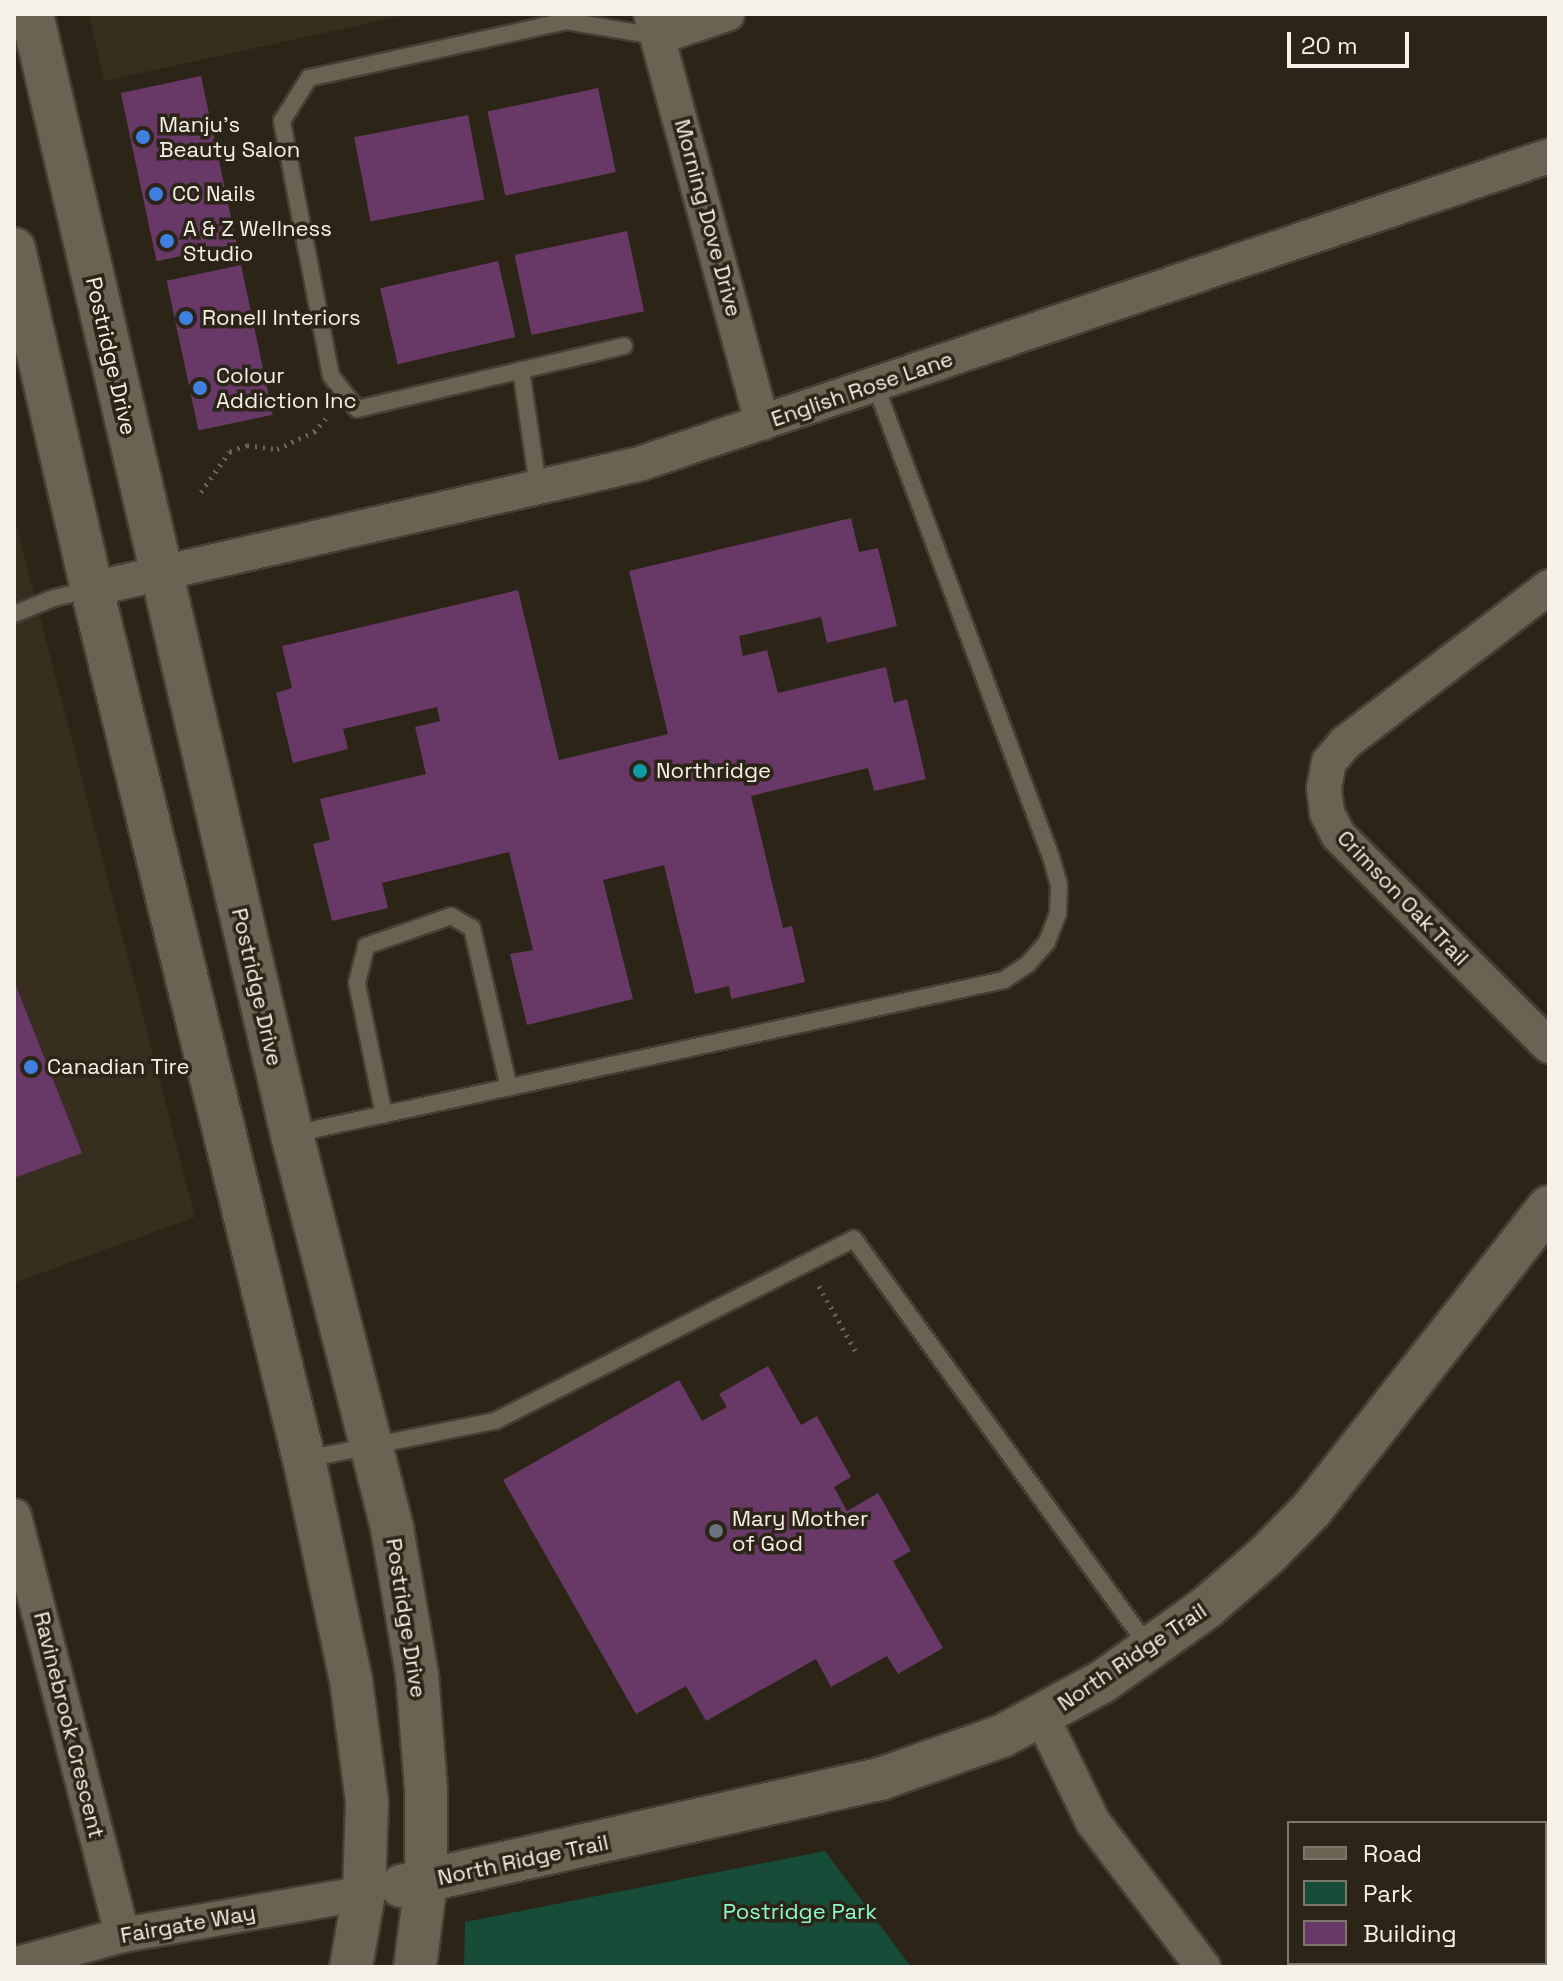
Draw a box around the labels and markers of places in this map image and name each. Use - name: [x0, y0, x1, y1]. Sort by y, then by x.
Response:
- place label: Manju's Beauty Salon: [159, 111, 300, 162]
- marker: Manju's Beauty Salon: [134, 128, 152, 146]
- place label: CC Nails: [172, 181, 256, 207]
- marker: CC Nails: [147, 185, 165, 203]
- place label: A & Z Wellness Studio: [183, 215, 332, 266]
- marker: A & Z Wellness Studio: [158, 232, 176, 250]
- place label: Ronell Interiors: [202, 305, 361, 331]
- marker: Ronell Interiors: [177, 309, 195, 327]
- place label: Colour Addiction Inc: [216, 362, 357, 414]
- marker: Colour Addiction Inc: [191, 379, 209, 397]
- place label: Northridge: [656, 758, 771, 784]
- marker: Northridge: [631, 762, 649, 780]
- place label: Canadian Tire: [47, 1054, 190, 1080]
- marker: Canadian Tire: [22, 1058, 40, 1076]
- place label: Mary Mother of God: [732, 1505, 868, 1556]
- marker: Mary Mother of God: [707, 1522, 725, 1540]

